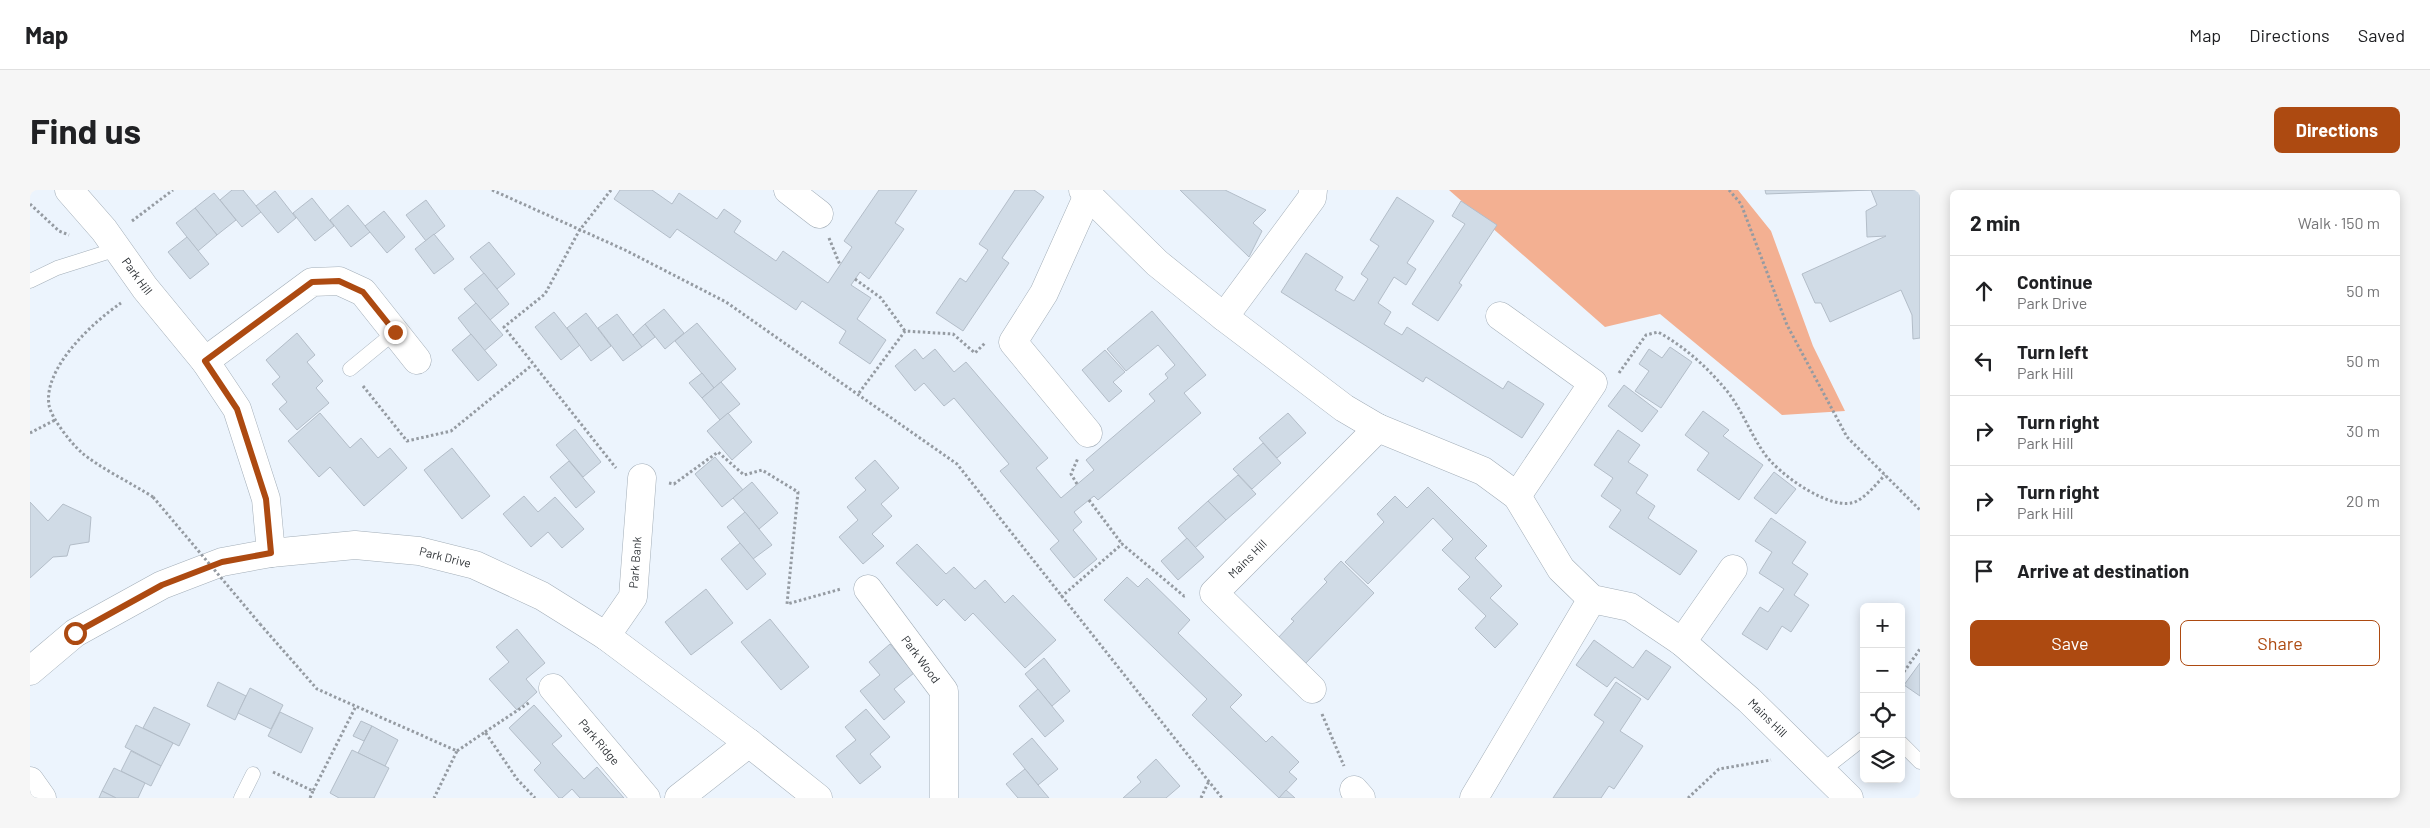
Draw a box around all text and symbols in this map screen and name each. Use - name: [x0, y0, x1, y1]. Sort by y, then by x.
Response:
- text: Map: [25, 20, 68, 49]
- text: Map: [2189, 24, 2221, 46]
- text: Directions: [2249, 24, 2330, 46]
- text: Saved: [2358, 24, 2405, 46]
- button: Directions: [2274, 107, 2400, 153]
- text: Find us: [30, 109, 141, 151]
- text: 2 min: [1970, 210, 2020, 235]
- text: Walk · 150 m: [2298, 213, 2380, 232]
- street label: Park Hill: [120, 254, 156, 297]
- text: Continue: [2017, 270, 2093, 293]
- icon: ahead: [1970, 277, 1998, 305]
- text: 50 m: [2346, 281, 2380, 300]
- text: Park Drive: [2017, 293, 2087, 312]
- route end: [384, 321, 407, 344]
- text: Turn left: [2017, 340, 2088, 363]
- icon: left: [1970, 347, 1998, 375]
- text: 50 m: [2346, 351, 2380, 370]
- text: Park Hill: [2017, 363, 2074, 382]
- text: Turn right: [2017, 410, 2099, 433]
- icon: right: [1970, 417, 1998, 445]
- text: 30 m: [2346, 421, 2380, 440]
- text: Park Hill: [2017, 433, 2074, 452]
- text: Turn right: [2017, 480, 2099, 503]
- icon: right: [1970, 487, 1998, 515]
- text: 20 m: [2346, 491, 2380, 510]
- text: Park Hill: [2017, 503, 2074, 522]
- street label: Park Bank: [626, 536, 644, 589]
- street label: Mains Hill: [1225, 536, 1269, 581]
- street label: Park Drive: [418, 543, 473, 570]
- icon: arrive: [1970, 557, 1998, 585]
- text: Arrive at destination: [2017, 559, 2189, 582]
- map controls: [1860, 603, 1905, 783]
- button: +: [1860, 603, 1905, 648]
- button: Save: [1970, 620, 2170, 666]
- button: Share: [2180, 620, 2380, 666]
- route start: [64, 622, 87, 645]
- street label: Park Wood: [899, 632, 944, 685]
- button: −: [1860, 648, 1905, 693]
- button: locate: [1860, 693, 1905, 738]
- street label: Mains Hill: [1746, 695, 1790, 739]
- street label: Park Ridge: [576, 716, 623, 767]
- button: layers: [1860, 738, 1905, 783]

